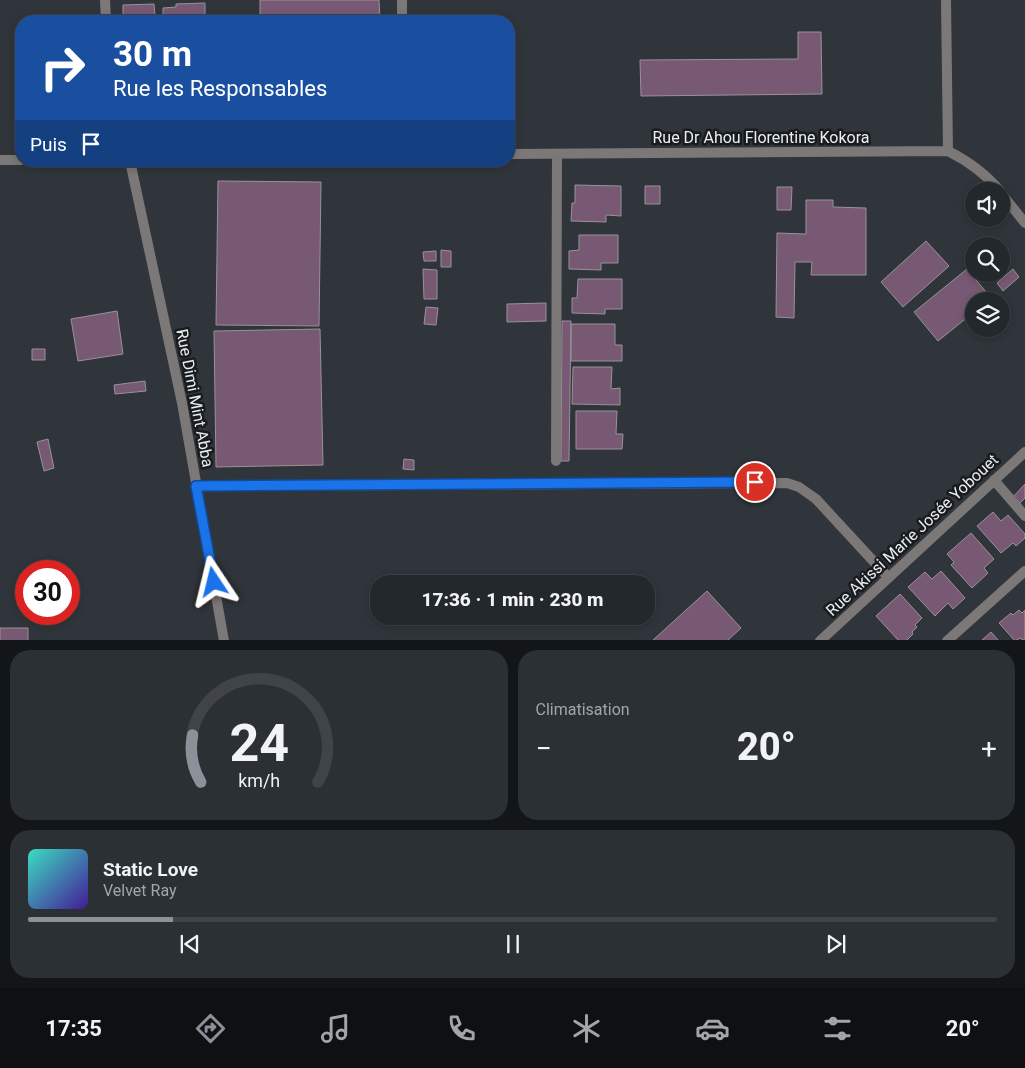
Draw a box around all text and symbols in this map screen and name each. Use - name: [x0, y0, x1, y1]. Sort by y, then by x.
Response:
- text: 30 m: [113, 34, 192, 75]
- icon: right: [30, 35, 95, 100]
- text: Rue les Responsables: [113, 76, 327, 101]
- street label: Rue Dr Ahou Florentine Kokora: [652, 128, 870, 147]
- icon: arrive: [77, 130, 105, 158]
- text: Puis: [30, 133, 67, 156]
- map controls: [965, 182, 1010, 337]
- button: sound: [965, 182, 1010, 227]
- button: search: [965, 237, 1010, 282]
- button: layers: [965, 292, 1010, 337]
- street label: Rue Dimi Mint Abba: [172, 327, 218, 469]
- street label: Rue Akissi Marie Josée Yobouet: [822, 450, 1002, 620]
- pin: [734, 461, 776, 503]
- icon: arrive: [741, 468, 769, 496]
- position arrow: [187, 555, 239, 607]
- speed limit sign: 30: [15, 560, 80, 625]
- text: 17:36 · 1 min · 230 m: [421, 588, 604, 611]
- text: Climatisation: [536, 700, 630, 719]
- text: 24: [229, 713, 289, 774]
- text: 20°: [737, 725, 796, 769]
- text: −: [536, 732, 552, 765]
- text: +: [981, 732, 997, 765]
- text: km/h: [238, 770, 280, 791]
- text: Static Love: [103, 858, 198, 881]
- text: Velvet Ray: [103, 881, 177, 900]
- icon: previous: [176, 930, 204, 958]
- icon: pause: [499, 930, 527, 958]
- icon: next: [822, 930, 850, 958]
- icon: directions: [193, 1011, 228, 1046]
- icon: music: [318, 1011, 353, 1046]
- icon: phone: [444, 1011, 479, 1046]
- icon: climate: [569, 1011, 604, 1046]
- icon: car: [695, 1011, 730, 1046]
- icon: filters: [820, 1011, 855, 1046]
- text: 17:35: [45, 1016, 102, 1041]
- text: 20°: [946, 1016, 980, 1041]

